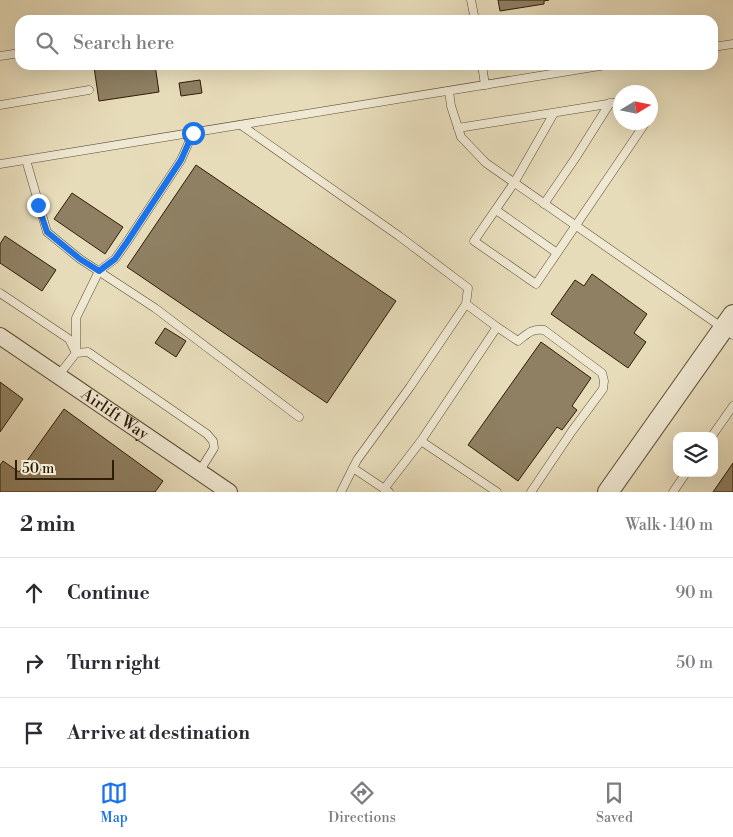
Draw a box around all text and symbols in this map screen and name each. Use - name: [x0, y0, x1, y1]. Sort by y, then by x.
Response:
- search box: [15, 15, 718, 70]
- icon: search: [33, 29, 61, 57]
- text: Search here: [73, 31, 174, 55]
- north arrow: [613, 85, 658, 130]
- route start: [182, 122, 205, 145]
- route end: [27, 194, 50, 217]
- street label: Airlift Way: [76, 384, 153, 444]
- map controls: [673, 432, 718, 477]
- button: layers: [673, 432, 718, 477]
- scale bar: [15, 457, 114, 480]
- text: 50 m: [22, 460, 54, 478]
- text: 2 min: [20, 512, 75, 538]
- text: Walk · 140 m: [625, 515, 713, 535]
- icon: ahead: [20, 579, 48, 607]
- text: Continue: [67, 581, 150, 605]
- text: 90 m: [675, 583, 713, 603]
- icon: right: [20, 649, 48, 677]
- text: Turn right: [67, 651, 160, 675]
- text: 50 m: [676, 653, 713, 673]
- icon: arrive: [20, 719, 48, 747]
- text: Arrive at destination: [67, 721, 250, 745]
- tab: Map: [100, 779, 128, 827]
- tab: Directions: [328, 779, 396, 827]
- tab: Saved: [596, 779, 633, 827]

